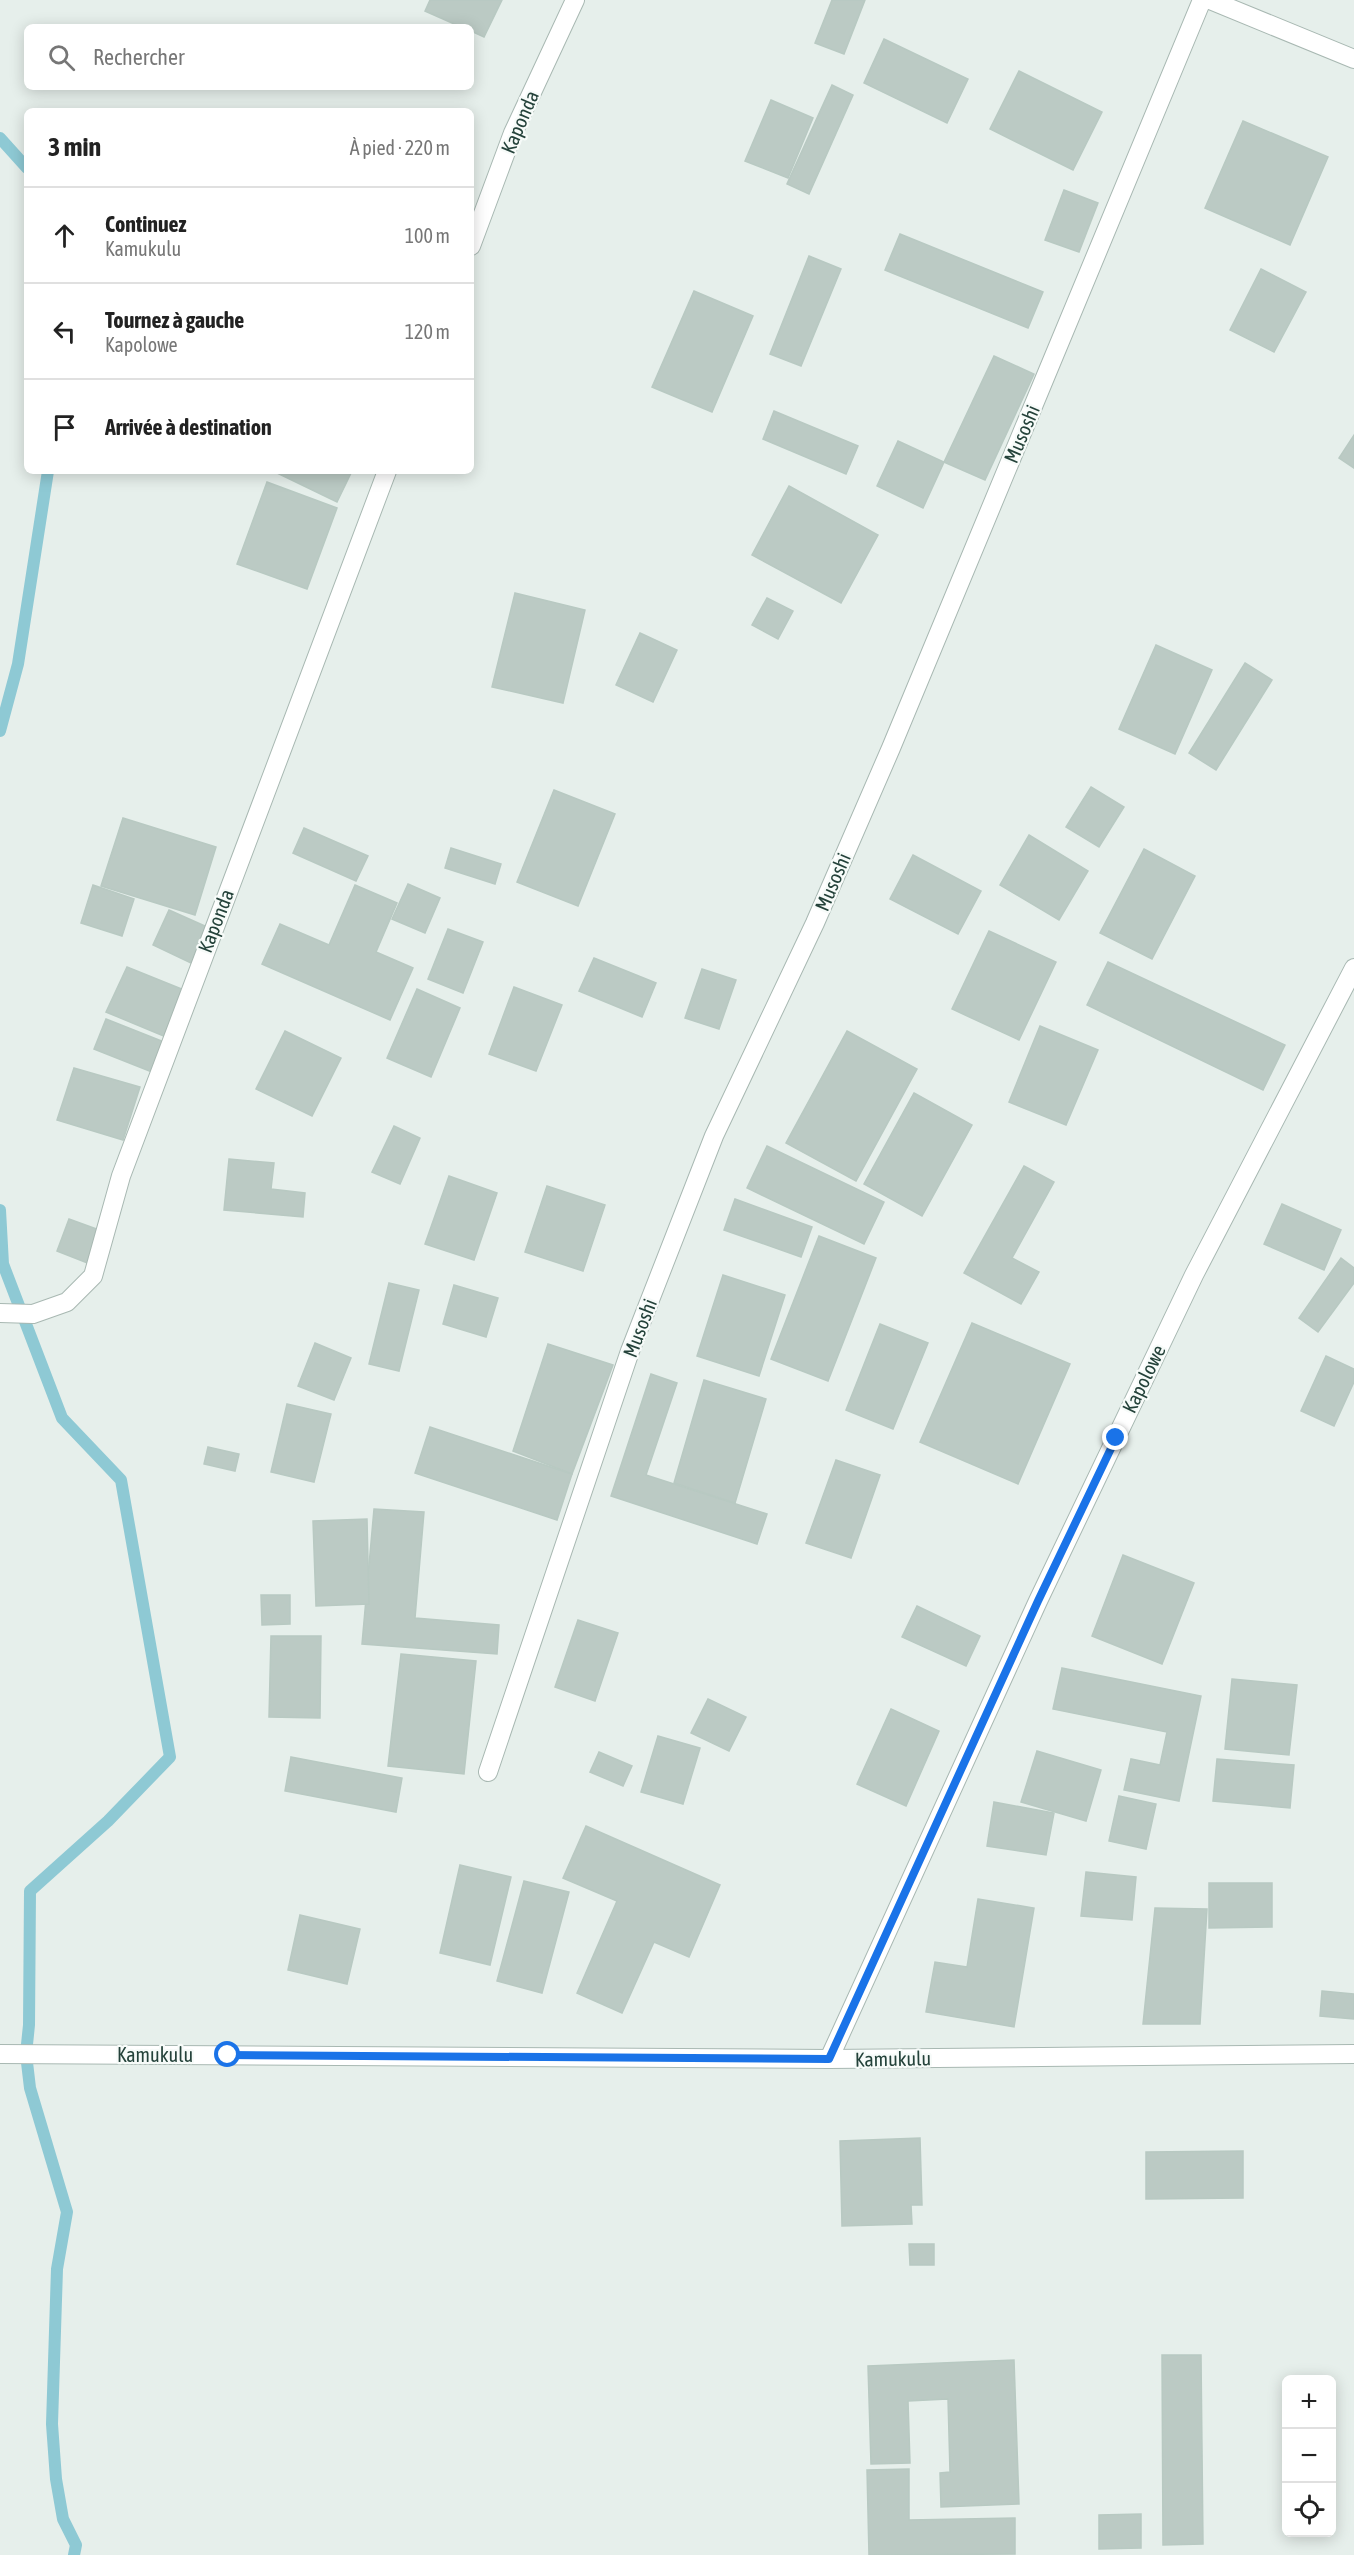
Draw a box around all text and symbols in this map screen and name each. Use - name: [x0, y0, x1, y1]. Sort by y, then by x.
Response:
- search box: [24, 24, 474, 90]
- icon: search: [45, 41, 78, 74]
- text: Rechercher: [93, 44, 184, 70]
- street label: Kaponda: [496, 87, 543, 157]
- text: 3 min: [48, 132, 101, 162]
- text: À pied · 220 m: [350, 136, 450, 159]
- text: Continuez: [105, 211, 187, 237]
- icon: ahead: [48, 219, 81, 252]
- text: 100 m: [405, 224, 450, 247]
- text: Kamukulu: [105, 237, 181, 260]
- text: Tournez à gauche: [105, 307, 244, 333]
- icon: left: [48, 315, 81, 348]
- text: 120 m: [405, 320, 450, 343]
- text: Kapolowe: [105, 333, 178, 356]
- street label: Musoshi: [999, 401, 1044, 466]
- icon: arrive: [48, 411, 81, 444]
- text: Arrivée à destination: [105, 414, 272, 440]
- street label: Musoshi: [810, 849, 855, 914]
- street label: Kaponda: [193, 886, 238, 956]
- street label: Musoshi: [618, 1295, 661, 1360]
- street label: Kapolowe: [1117, 1341, 1170, 1416]
- route end: [1102, 1424, 1128, 1450]
- route start: [214, 2041, 240, 2067]
- street label: Kamukulu: [117, 2043, 193, 2066]
- street label: Kamukulu: [855, 2046, 931, 2071]
- map controls: [1282, 2375, 1336, 2537]
- button: +: [1282, 2375, 1336, 2429]
- button: −: [1282, 2429, 1336, 2483]
- button: locate: [1282, 2483, 1336, 2537]

